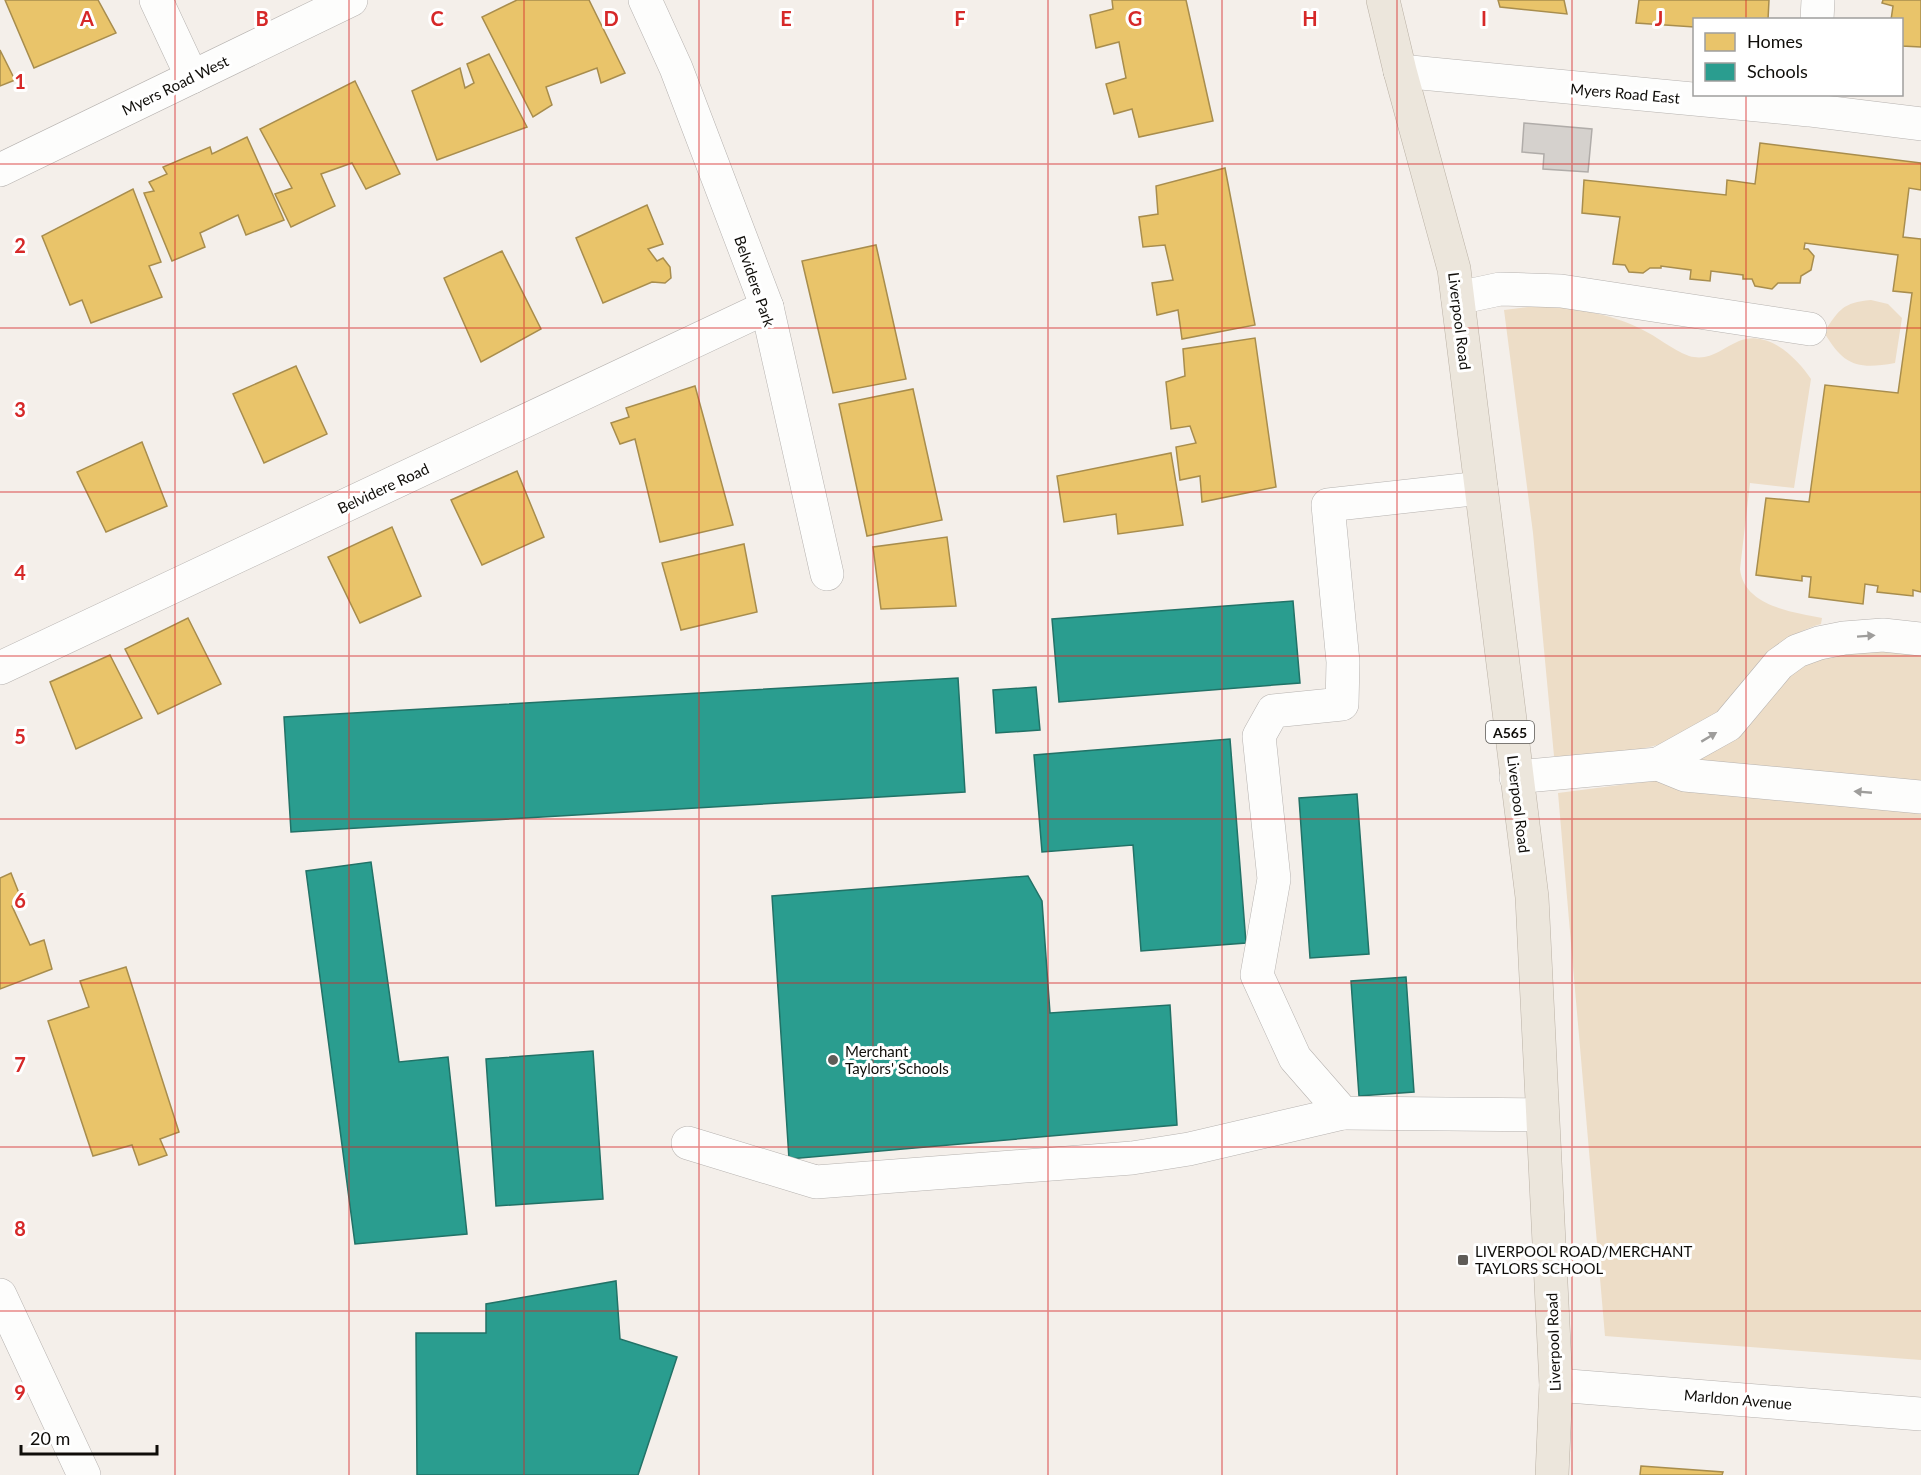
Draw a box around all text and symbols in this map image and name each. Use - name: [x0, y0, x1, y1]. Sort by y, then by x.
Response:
- text: A: [79, 6, 94, 30]
- text: B: [255, 6, 269, 30]
- text: C: [430, 6, 444, 30]
- text: D: [603, 6, 619, 30]
- text: E: [780, 6, 792, 30]
- text: F: [954, 6, 966, 30]
- text: G: [1128, 6, 1142, 30]
- text: H: [1302, 6, 1318, 30]
- text: I: [1481, 6, 1487, 30]
- text: J: [1655, 6, 1663, 30]
- legend: [1693, 18, 1903, 96]
- text: Homes: [1747, 30, 1803, 52]
- street label: Myers Road West: [119, 51, 232, 119]
- text: Schools: [1747, 60, 1808, 82]
- text: 1: [14, 69, 26, 93]
- street label: Myers Road East: [1569, 79, 1681, 107]
- text: 2: [14, 233, 26, 257]
- street label: Belvidere Park: [731, 233, 779, 329]
- street label: Liverpool Road: [1445, 271, 1475, 371]
- text: 3: [14, 397, 26, 421]
- street label: Belvidere Road: [334, 459, 432, 517]
- text: 4: [14, 560, 26, 584]
- one-way arrow: [1857, 632, 1876, 641]
- road number: A565: [1486, 721, 1534, 743]
- text: 5: [14, 724, 26, 748]
- one-way arrow: [1701, 731, 1717, 742]
- street label: Liverpool Road: [1504, 754, 1534, 854]
- one-way arrow: [1853, 787, 1872, 797]
- text: 6: [14, 888, 26, 912]
- place label: Merchant Taylors' Schools: [845, 1042, 949, 1077]
- text: 7: [14, 1052, 26, 1076]
- marker: Merchant Taylors' Schools: [826, 1053, 840, 1067]
- text: 8: [14, 1216, 26, 1240]
- place label: LIVERPOOL ROAD/MERCHANT TAYLORS SCHOOL: [1475, 1242, 1692, 1277]
- marker: LIVERPOOL ROAD/MERCHANT TAYLORS SCHOOL: [1456, 1253, 1470, 1267]
- street label: Liverpool Road: [1542, 1293, 1564, 1391]
- text: 9: [14, 1380, 26, 1404]
- street label: Marldon Avenue: [1683, 1385, 1793, 1413]
- scale bar: [21, 1418, 158, 1456]
- text: 20 m: [30, 1427, 70, 1449]

